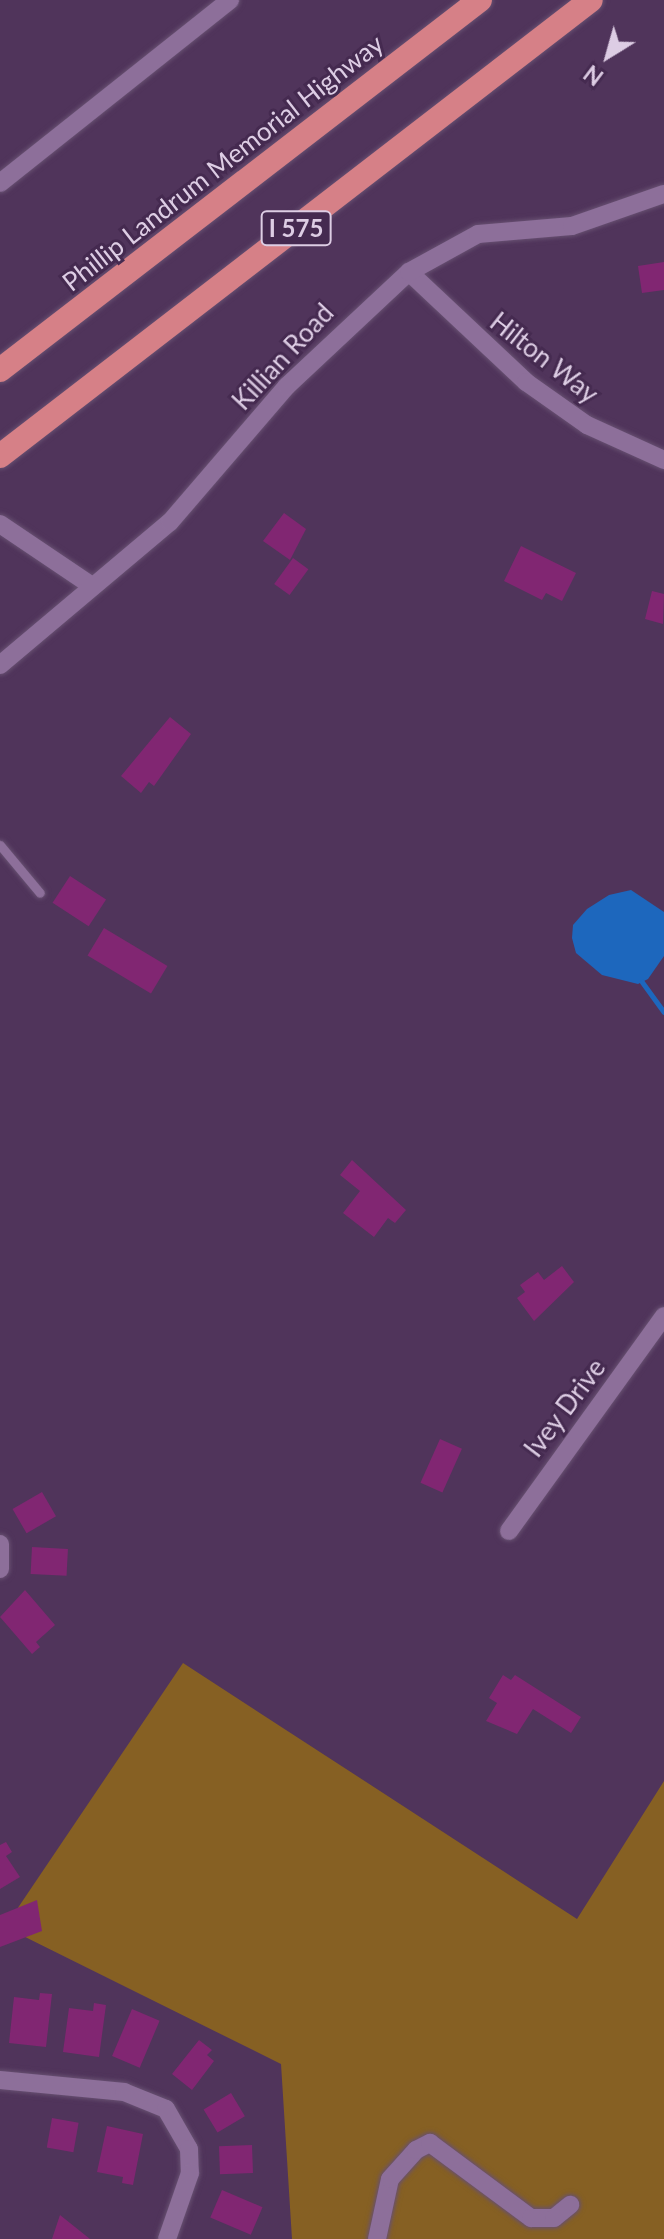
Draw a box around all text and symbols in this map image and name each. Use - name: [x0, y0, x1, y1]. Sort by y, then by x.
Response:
- north arrow: [568, 16, 648, 96]
- street label: Phillip Landrum Memorial Highway: [56, 28, 390, 298]
- text: N: [578, 60, 608, 91]
- road number: I 575: [260, 208, 332, 248]
- street label: Killian Road: [226, 297, 340, 417]
- street label: Hilton Way: [484, 306, 604, 410]
- street label: Ivey Drive: [518, 1353, 612, 1463]

